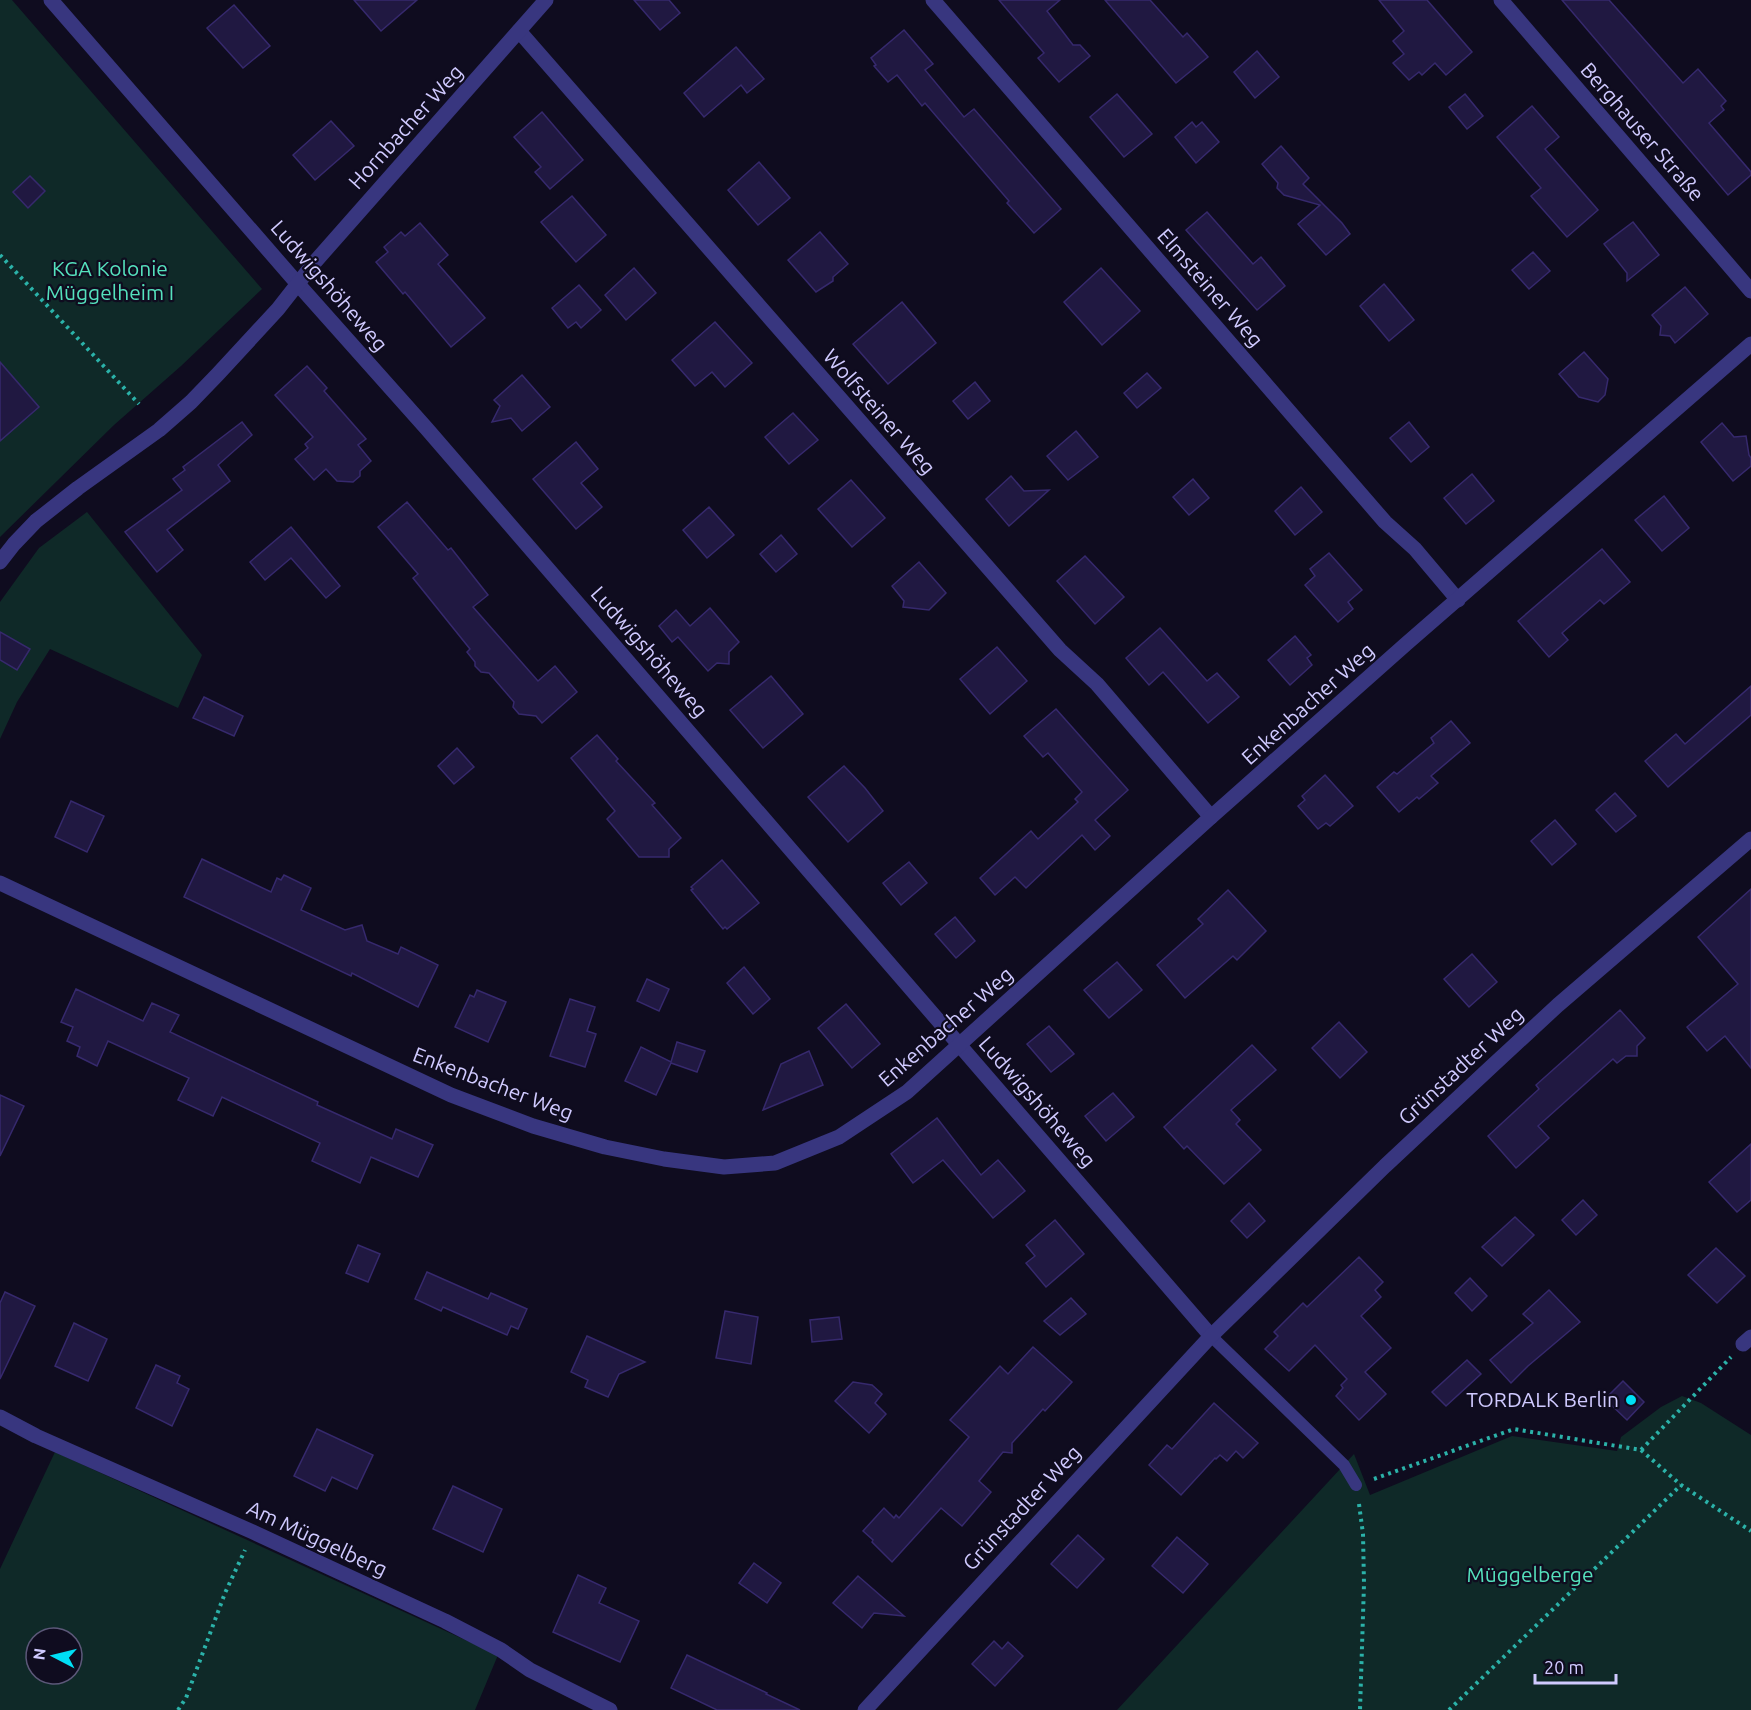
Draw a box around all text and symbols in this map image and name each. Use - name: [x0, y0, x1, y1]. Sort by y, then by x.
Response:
- street label: Berghauser Straße: [1576, 57, 1709, 205]
- street label: Hornbacher Weg: [343, 59, 467, 193]
- street label: Ludwigshöheweg: [266, 215, 393, 356]
- street label: Elmsteiner Weg: [1153, 223, 1269, 351]
- park label: KGA Kolonie Müggelheim I: [46, 256, 174, 304]
- street label: Wolfsteiner Weg: [819, 344, 941, 479]
- street label: Ludwigshöheweg: [586, 581, 713, 722]
- street label: Enkenbacher Weg: [1236, 638, 1378, 769]
- street label: Enkenbacher Weg: [873, 962, 1017, 1091]
- street label: Grünstadter Weg: [1393, 1001, 1528, 1129]
- street label: Ludwigshöheweg: [974, 1031, 1101, 1172]
- street label: Enkenbacher Weg: [410, 1041, 577, 1125]
- place label: TORDALK Berlin: [1466, 1387, 1619, 1411]
- marker: TORDALK Berlin: [1624, 1393, 1638, 1407]
- street label: Grünstadter Weg: [957, 1440, 1085, 1575]
- street label: Am Müggelberg: [243, 1495, 391, 1581]
- park label: Müggelberge: [1467, 1562, 1593, 1586]
- north arrow: [24, 1626, 84, 1686]
- text: N: [29, 1647, 49, 1661]
- scale bar: [1535, 1647, 1616, 1685]
- text: 20 m: [1544, 1657, 1584, 1677]

